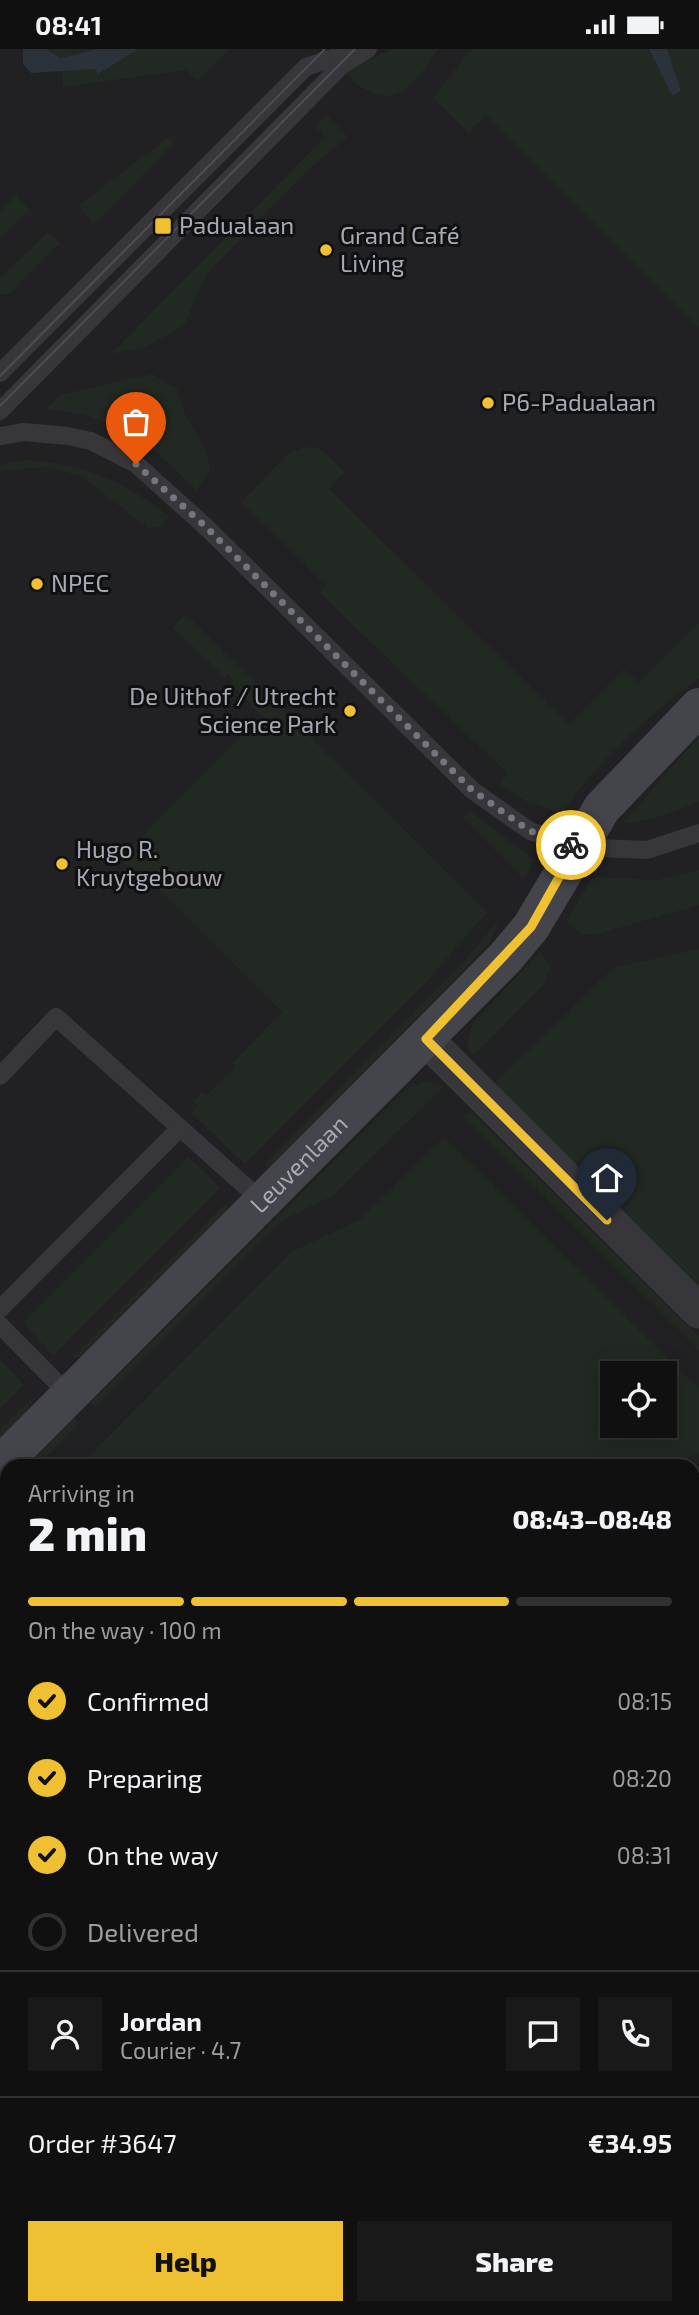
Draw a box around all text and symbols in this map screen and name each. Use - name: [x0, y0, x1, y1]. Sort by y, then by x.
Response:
- text: 08:41: [35, 9, 102, 40]
- place label: Padualaan: [179, 210, 294, 239]
- marker: Padualaan: [153, 216, 173, 236]
- place label: Grand Café Living: [340, 220, 460, 277]
- marker: Grand Café Living: [318, 242, 334, 258]
- place label: P6-Padualaan: [502, 387, 656, 416]
- pin: [106, 392, 166, 464]
- marker: P6-Padualaan: [480, 395, 496, 411]
- icon: bag: [117, 403, 155, 441]
- place label: NPEC: [51, 568, 109, 597]
- marker: NPEC: [29, 576, 45, 592]
- place label: De Uithof / Utrecht Science Park: [129, 681, 336, 738]
- marker: De Uithof / Utrecht Science Park: [342, 703, 358, 719]
- courier: [536, 810, 606, 880]
- icon: bike: [552, 826, 590, 864]
- place label: Hugo R. Kruytgebouw: [76, 834, 223, 891]
- marker: Hugo R. Kruytgebouw: [54, 856, 70, 872]
- street label: Leuvenlaan: [244, 1109, 353, 1218]
- pin: [577, 1148, 637, 1220]
- icon: home: [588, 1159, 626, 1197]
- map controls: [600, 1361, 677, 1438]
- button: locate: [600, 1361, 677, 1438]
- text: Arriving in: [28, 1479, 135, 1507]
- text: 08:43–08:48: [512, 1503, 672, 1534]
- text: 2 min: [28, 1505, 147, 1560]
- text: On the way · 100 m: [28, 1616, 222, 1644]
- icon: check: [28, 1682, 66, 1720]
- text: Confirmed: [87, 1685, 210, 1716]
- text: 08:15: [617, 1687, 672, 1715]
- icon: check: [28, 1759, 66, 1797]
- text: Preparing: [87, 1762, 202, 1793]
- text: 08:20: [612, 1764, 672, 1792]
- icon: check: [28, 1836, 66, 1874]
- text: On the way: [87, 1839, 218, 1870]
- text: 08:31: [617, 1841, 672, 1869]
- text: Delivered: [87, 1916, 199, 1947]
- button: person: [28, 1997, 102, 2071]
- button: chat: [506, 1997, 580, 2071]
- button: phone: [598, 1997, 672, 2071]
- text: Jordan: [120, 2005, 202, 2036]
- text: Courier · 4.7: [120, 2036, 241, 2064]
- text: Order #3647: [28, 2127, 177, 2158]
- text: €34.95: [588, 2127, 672, 2158]
- button: Help: [28, 2221, 343, 2301]
- button: Share: [357, 2221, 672, 2301]

